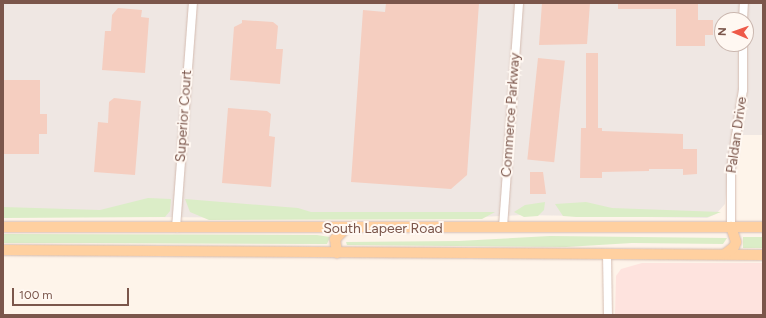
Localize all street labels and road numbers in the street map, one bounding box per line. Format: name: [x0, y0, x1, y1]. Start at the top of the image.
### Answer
street label: Commerce Parkway: [498, 52, 524, 178]
street label: Superior Court: [172, 69, 196, 163]
street label: Paldan Drive: [723, 96, 751, 174]
street label: South Lapeer Road: [323, 221, 443, 237]

